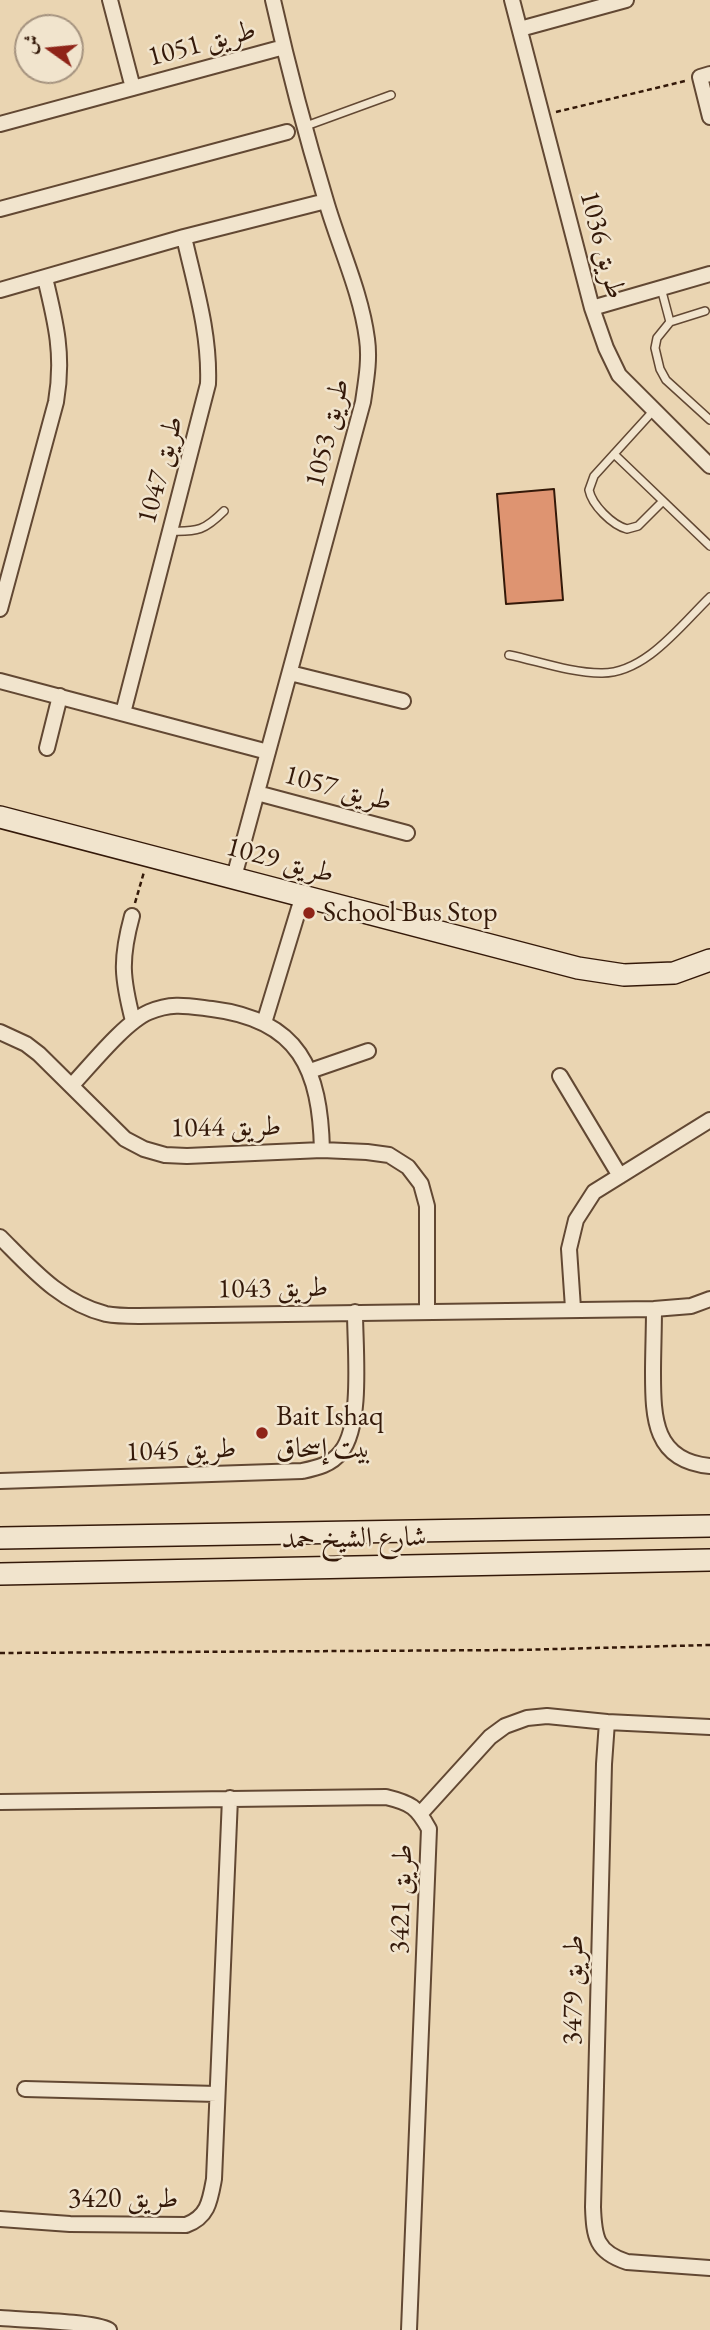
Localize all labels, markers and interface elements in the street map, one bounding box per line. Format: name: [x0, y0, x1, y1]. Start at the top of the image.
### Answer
street label: طريق 1051: [144, 13, 260, 75]
north arrow: [14, 14, 84, 84]
text: ش: [16, 32, 45, 56]
street label: طريق 1036: [571, 187, 633, 303]
street label: طريق 1053: [298, 375, 358, 491]
street label: طريق 1047: [130, 412, 192, 528]
street label: طريق 1057: [280, 758, 396, 820]
street label: طريق 1029: [222, 830, 338, 892]
place label: School Bus Stop: [323, 896, 497, 930]
marker: School Bus Stop: [301, 905, 317, 921]
street label: طريق 1044: [170, 1110, 282, 1146]
street label: طريق 1043: [217, 1271, 329, 1307]
place label: Bait Ishaq بيت إسحاق: [276, 1400, 384, 1466]
marker: Bait Ishaq بيت إسحاق: [254, 1425, 270, 1441]
street label: طريق 1045: [125, 1432, 237, 1470]
street label: شارع الشيخ حمد: [281, 1521, 427, 1557]
street label: طريق 3421: [383, 1843, 421, 1955]
street label: طريق 3479: [556, 1934, 592, 2046]
street label: طريق 3420: [68, 2182, 178, 2216]

